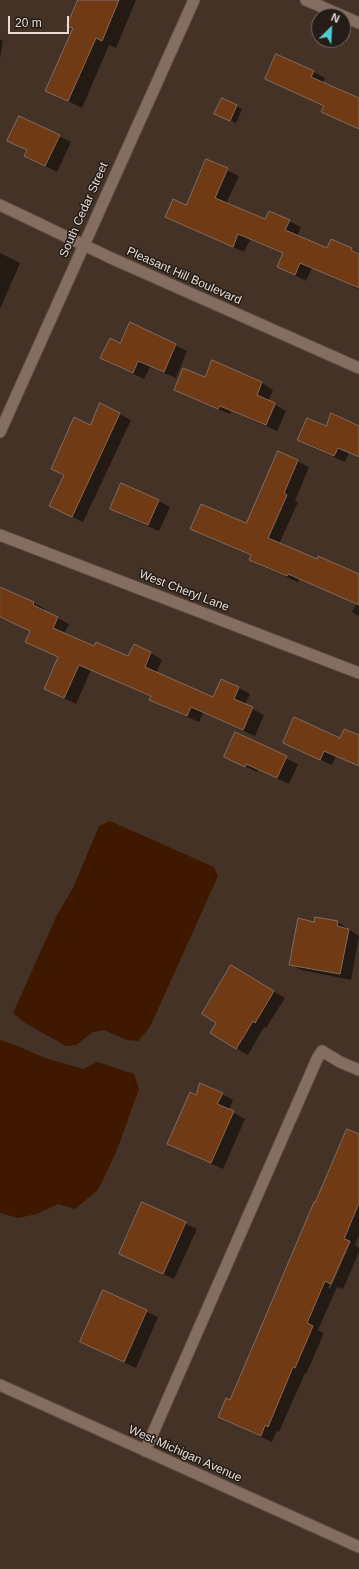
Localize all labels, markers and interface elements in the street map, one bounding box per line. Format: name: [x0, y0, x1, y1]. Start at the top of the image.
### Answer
scale bar: [10, 8, 71, 34]
north arrow: [311, 8, 351, 48]
text: N: [329, 11, 342, 25]
text: 20 m: [15, 16, 42, 30]
street label: South Cedar Street: [57, 160, 111, 260]
street label: Pleasant Hill Boulevard: [124, 244, 244, 308]
street label: West Cheryl Lane: [137, 567, 231, 615]
street label: West Michigan Avenue: [126, 1423, 244, 1485]

